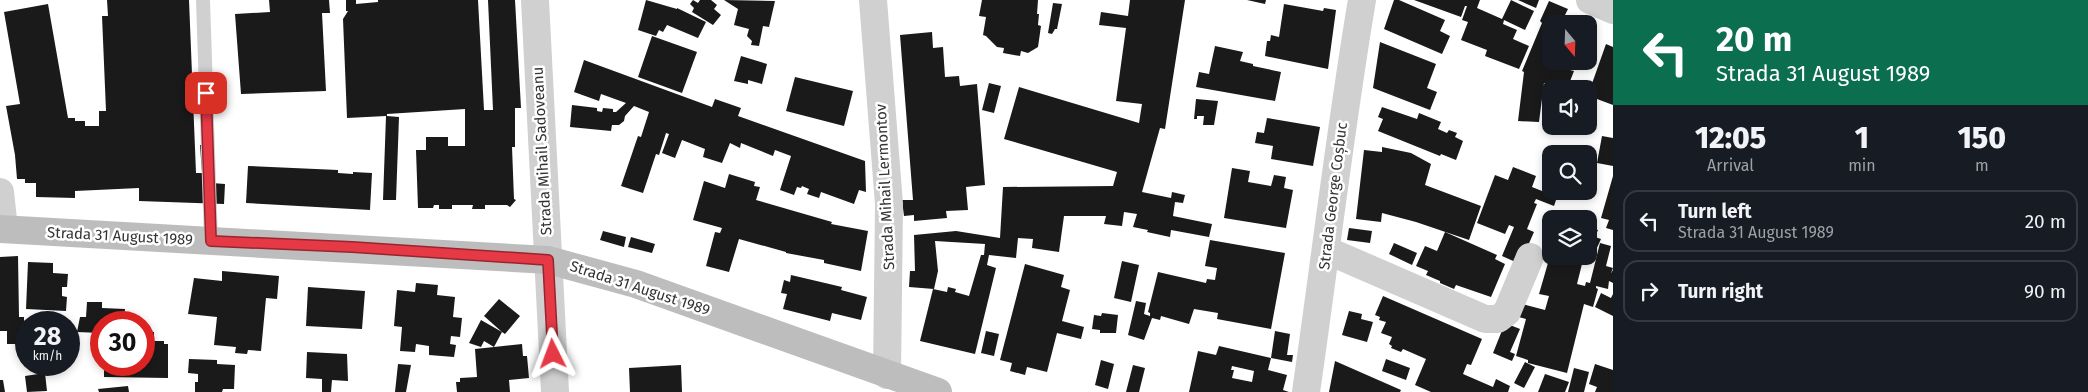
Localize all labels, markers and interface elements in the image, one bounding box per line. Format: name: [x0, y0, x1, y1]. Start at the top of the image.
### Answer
north arrow: [1542, 15, 1598, 70]
map controls: [1542, 15, 1597, 265]
text: 20 m: [1716, 18, 1792, 60]
icon: left: [1633, 20, 1698, 85]
text: Strada 31 August 1989: [1716, 60, 1930, 87]
street label: Strada Mihail Sadoveanu: [529, 66, 555, 236]
pin: [185, 72, 227, 114]
icon: arrive: [192, 79, 220, 107]
button: sound: [1542, 80, 1597, 135]
street label: Strada Mihail Lermontov: [872, 103, 898, 271]
text: 12:05: [1695, 120, 1766, 156]
text: 1: [1855, 120, 1869, 156]
text: 150: [1958, 120, 2006, 156]
street label: Strada George Coșbuc: [1315, 121, 1352, 271]
button: search: [1542, 145, 1597, 200]
text: Arrival: [1707, 156, 1754, 175]
text: min: [1848, 156, 1876, 175]
text: m: [1975, 156, 1989, 175]
text: Turn left: [1678, 200, 1752, 223]
icon: left: [1635, 207, 1663, 235]
button: layers: [1542, 210, 1597, 265]
text: 20 m: [2025, 210, 2066, 233]
street label: Strada 31 August 1989: [47, 223, 194, 249]
text: Strada 31 August 1989: [1678, 223, 1834, 242]
street label: Strada 31 August 1989: [568, 257, 712, 319]
icon: right: [1635, 277, 1663, 305]
text: Turn right: [1678, 280, 1763, 303]
text: 90 m: [2024, 280, 2066, 303]
speed limit sign: 30: [90, 311, 155, 376]
text: 28: [34, 322, 61, 352]
position arrow: [526, 327, 578, 379]
text: km/h: [33, 349, 62, 363]

